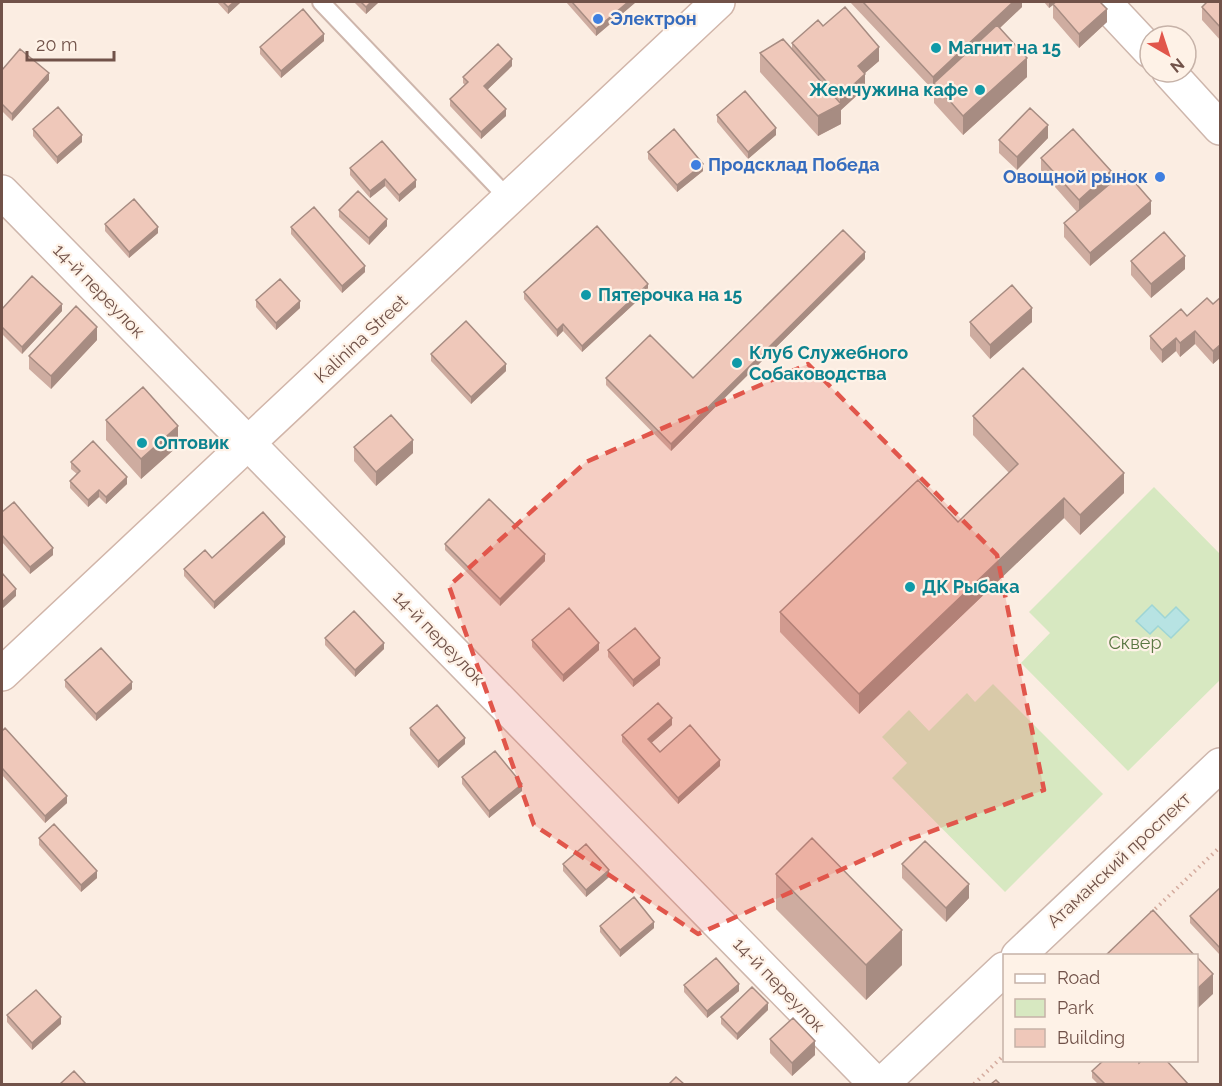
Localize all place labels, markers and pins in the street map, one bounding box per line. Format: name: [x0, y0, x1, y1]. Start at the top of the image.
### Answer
place label: Электрон: [610, 8, 697, 29]
marker: Электрон: [591, 12, 605, 26]
place label: Магнит на 15: [948, 37, 1061, 58]
marker: Магнит на 15: [929, 41, 943, 55]
place label: Жемчужина кафе: [809, 79, 968, 100]
marker: Жемчужина кафе: [973, 83, 987, 97]
place label: Продсклад Победа: [708, 154, 880, 175]
marker: Продсклад Победа: [689, 158, 703, 172]
place label: Овощной рынок: [1003, 166, 1148, 187]
marker: Овощной рынок: [1153, 170, 1167, 184]
place label: Пятерочка на 15: [598, 284, 742, 305]
marker: Пятерочка на 15: [579, 288, 593, 302]
place label: Клуб Служебного Собаководства: [749, 342, 908, 384]
marker: Клуб Служебного Собаководства: [730, 356, 744, 370]
place label: Оптовик: [154, 432, 230, 453]
marker: Оптовик: [135, 436, 149, 450]
place label: ДК Рыбака: [922, 576, 1020, 597]
marker: ДК Рыбака: [903, 580, 917, 594]

